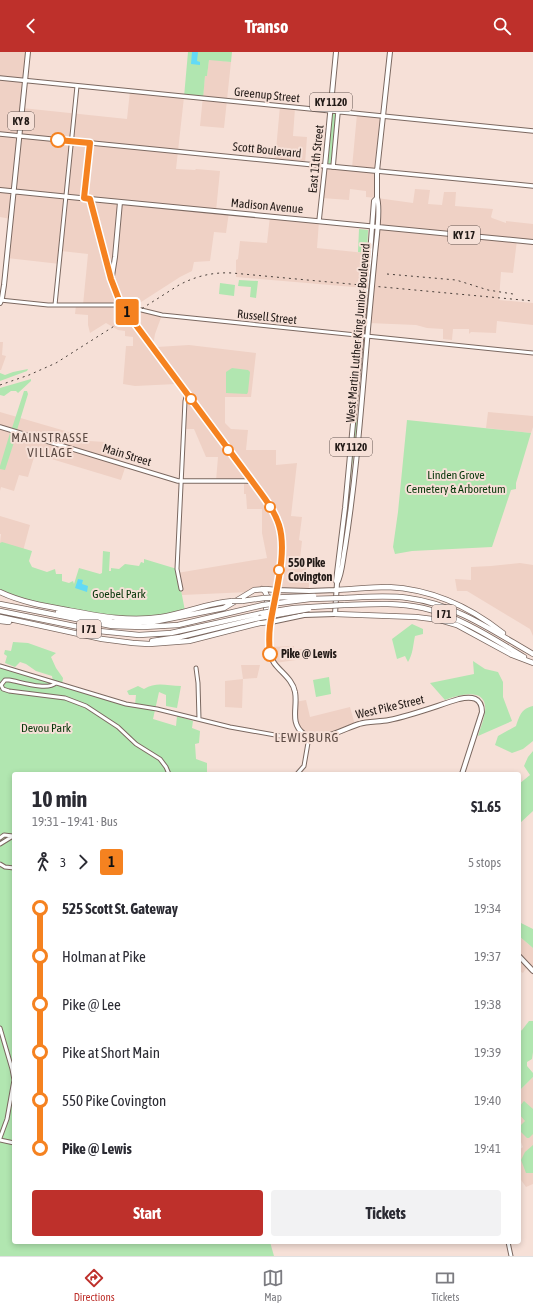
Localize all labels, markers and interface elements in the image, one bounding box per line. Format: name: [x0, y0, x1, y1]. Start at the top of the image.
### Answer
icon: back: [20, 15, 42, 37]
icon: search: [491, 15, 513, 37]
text: Transo: [245, 16, 288, 37]
street label: Greenup Street: [233, 85, 301, 105]
road number: KY 1120: [310, 93, 352, 111]
road number: KY 8: [8, 112, 34, 130]
street label: East 11th Street: [305, 124, 327, 194]
unlabelled marker: [50, 132, 66, 148]
street label: Scott Boulevard: [232, 139, 302, 161]
street label: Madison Avenue: [230, 196, 304, 216]
road number: KY 17: [448, 226, 480, 244]
street label: West Martin Luther King Junior Boulevard: [343, 243, 373, 423]
line badge: 1: [114, 299, 140, 325]
text: 1: [124, 304, 130, 320]
street label: Russell Street: [236, 307, 298, 327]
unlabelled marker: [185, 393, 197, 405]
district label: MAINSTRASSE VILLAGE: [11, 430, 89, 460]
road number: KY 1120: [330, 438, 372, 456]
street label: Main Street: [101, 441, 154, 469]
unlabelled marker: [222, 444, 234, 456]
park label: Linden Grove Cemetery & Arboretum: [406, 468, 506, 496]
unlabelled marker: [264, 501, 276, 513]
place label: 550 Pike Covington: [288, 556, 333, 584]
marker: 550 Pike Covington: [273, 564, 285, 576]
park label: Goebel Park: [92, 587, 146, 601]
road number: I 71: [432, 605, 456, 623]
road number: I 71: [77, 620, 101, 638]
marker: Pike @ Lewis: [262, 646, 278, 662]
place label: Pike @ Lewis: [281, 647, 338, 661]
street label: West Pike Street: [354, 692, 426, 722]
park label: Devou Park: [21, 721, 72, 735]
district label: LEWISBURG: [275, 730, 339, 745]
text: 10 min: [32, 786, 87, 812]
text: $1.65: [471, 798, 501, 815]
text: 19:31 – 19:41 · Bus: [32, 814, 118, 829]
icon: walk: [32, 851, 54, 873]
icon: forward: [72, 851, 94, 873]
text: 1: [108, 854, 115, 870]
text: 3: [60, 855, 66, 870]
text: 5 stops: [468, 855, 501, 870]
text: 525 Scott St. Gateway: [62, 900, 178, 917]
text: 19:34: [474, 901, 501, 916]
text: Holman at Pike: [62, 948, 146, 965]
text: 19:37: [474, 949, 501, 964]
text: Pike @ Lee: [62, 996, 121, 1013]
text: 19:38: [474, 997, 501, 1012]
text: Pike at Short Main: [62, 1044, 160, 1061]
text: 19:39: [474, 1045, 501, 1060]
text: 550 Pike Covington: [62, 1092, 166, 1109]
text: 19:40: [474, 1093, 501, 1108]
text: Pike @ Lewis: [62, 1140, 132, 1157]
text: 19:41: [474, 1141, 501, 1156]
button: Start: [32, 1190, 263, 1236]
button: Tickets: [271, 1190, 501, 1236]
tab: Directions: [74, 1267, 115, 1303]
tab: Map: [262, 1267, 284, 1303]
tab: Tickets: [431, 1267, 459, 1303]

